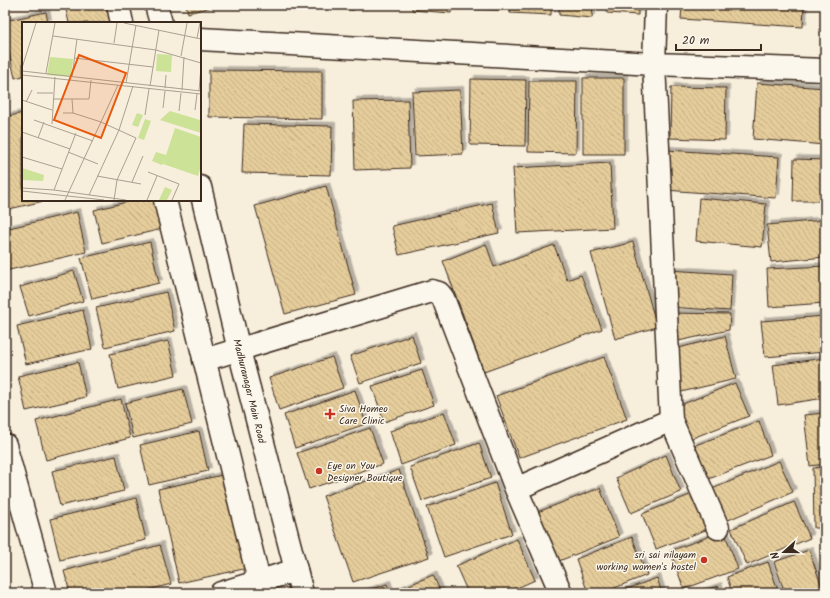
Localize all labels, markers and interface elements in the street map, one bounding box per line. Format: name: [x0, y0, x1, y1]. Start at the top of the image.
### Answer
inset map: [22, 22, 201, 201]
scale bar: [676, 26, 761, 52]
text: 20 m: [682, 31, 710, 50]
street label: Madhuranagar Main Road: [228, 337, 270, 446]
place label: Siva Homeo Care Clinic: [339, 401, 388, 429]
marker: Siva Homeo Care Clinic: [324, 408, 336, 420]
place label: Eye on You Designer Boutique: [327, 458, 403, 486]
marker: Eye on You Designer Boutique: [314, 466, 324, 476]
north arrow: [764, 532, 804, 572]
place label: sri sai nilayam working women's hostel: [597, 547, 697, 575]
text: N: [766, 549, 785, 562]
marker: sri sai nilayam working women's hostel: [699, 555, 709, 565]

